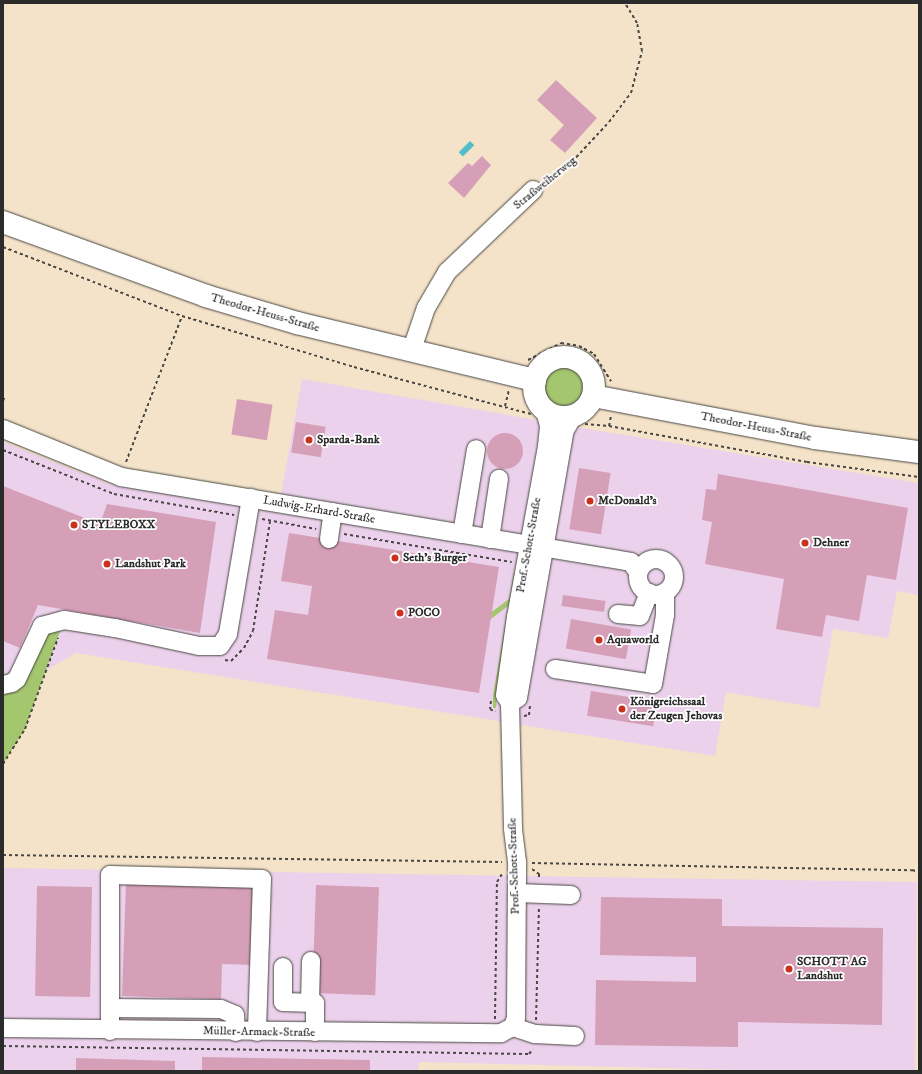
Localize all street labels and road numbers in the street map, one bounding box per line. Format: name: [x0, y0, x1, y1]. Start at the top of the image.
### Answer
street label: Straßweiherweg: [511, 153, 579, 213]
street label: Theodor-Heuss-Straße: [209, 291, 321, 335]
street label: Theodor-Heuss-Straße: [699, 409, 813, 445]
street label: Ludwig-Erhard-Straße: [262, 493, 376, 527]
street label: Prof.-Schott-Straße: [514, 496, 544, 594]
street label: Prof.-Schott-Straße: [505, 817, 523, 915]
street label: Müller-Armack-Straße: [203, 1024, 315, 1040]

